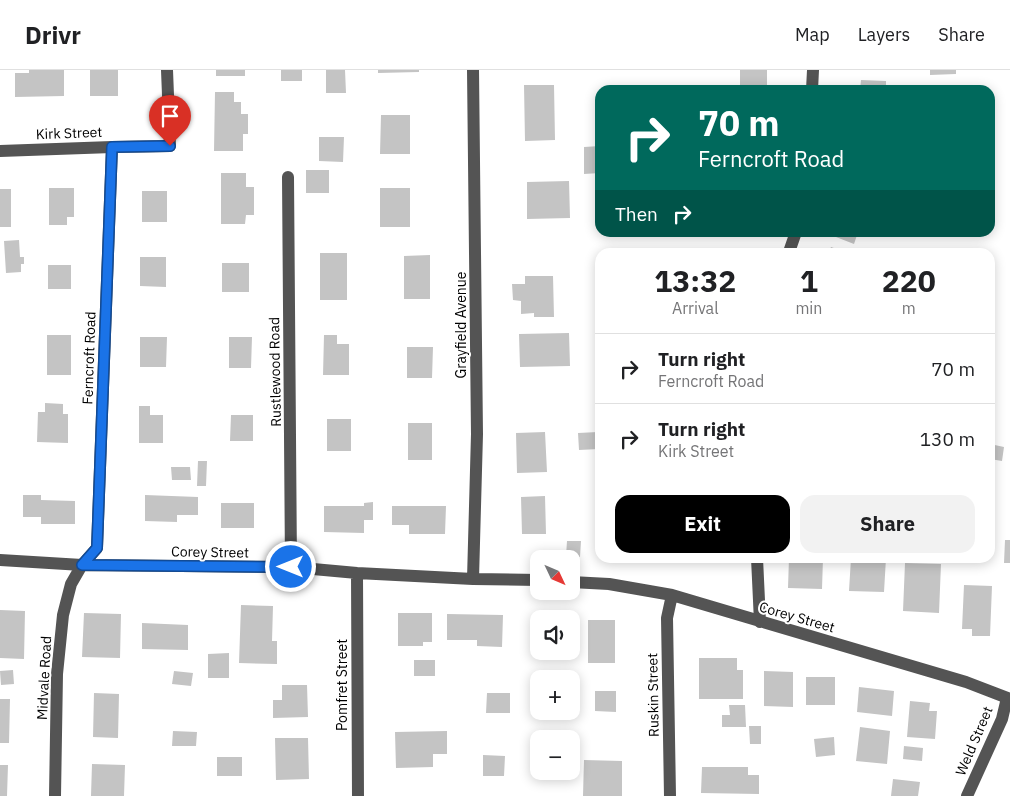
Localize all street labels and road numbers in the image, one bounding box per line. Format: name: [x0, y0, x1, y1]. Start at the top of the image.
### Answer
street label: Kirk Street: [35, 123, 103, 143]
street label: Grayfield Avenue: [452, 271, 470, 378]
street label: Ferncroft Road: [78, 311, 100, 405]
street label: Rustlewood Road: [265, 317, 285, 427]
street label: Corey Street: [171, 542, 249, 562]
street label: Corey Street: [757, 598, 837, 636]
street label: Midvale Road: [33, 635, 55, 721]
street label: Pomfret Street: [333, 639, 351, 731]
street label: Ruskin Street: [643, 653, 663, 737]
street label: Weld Street: [951, 704, 997, 778]

